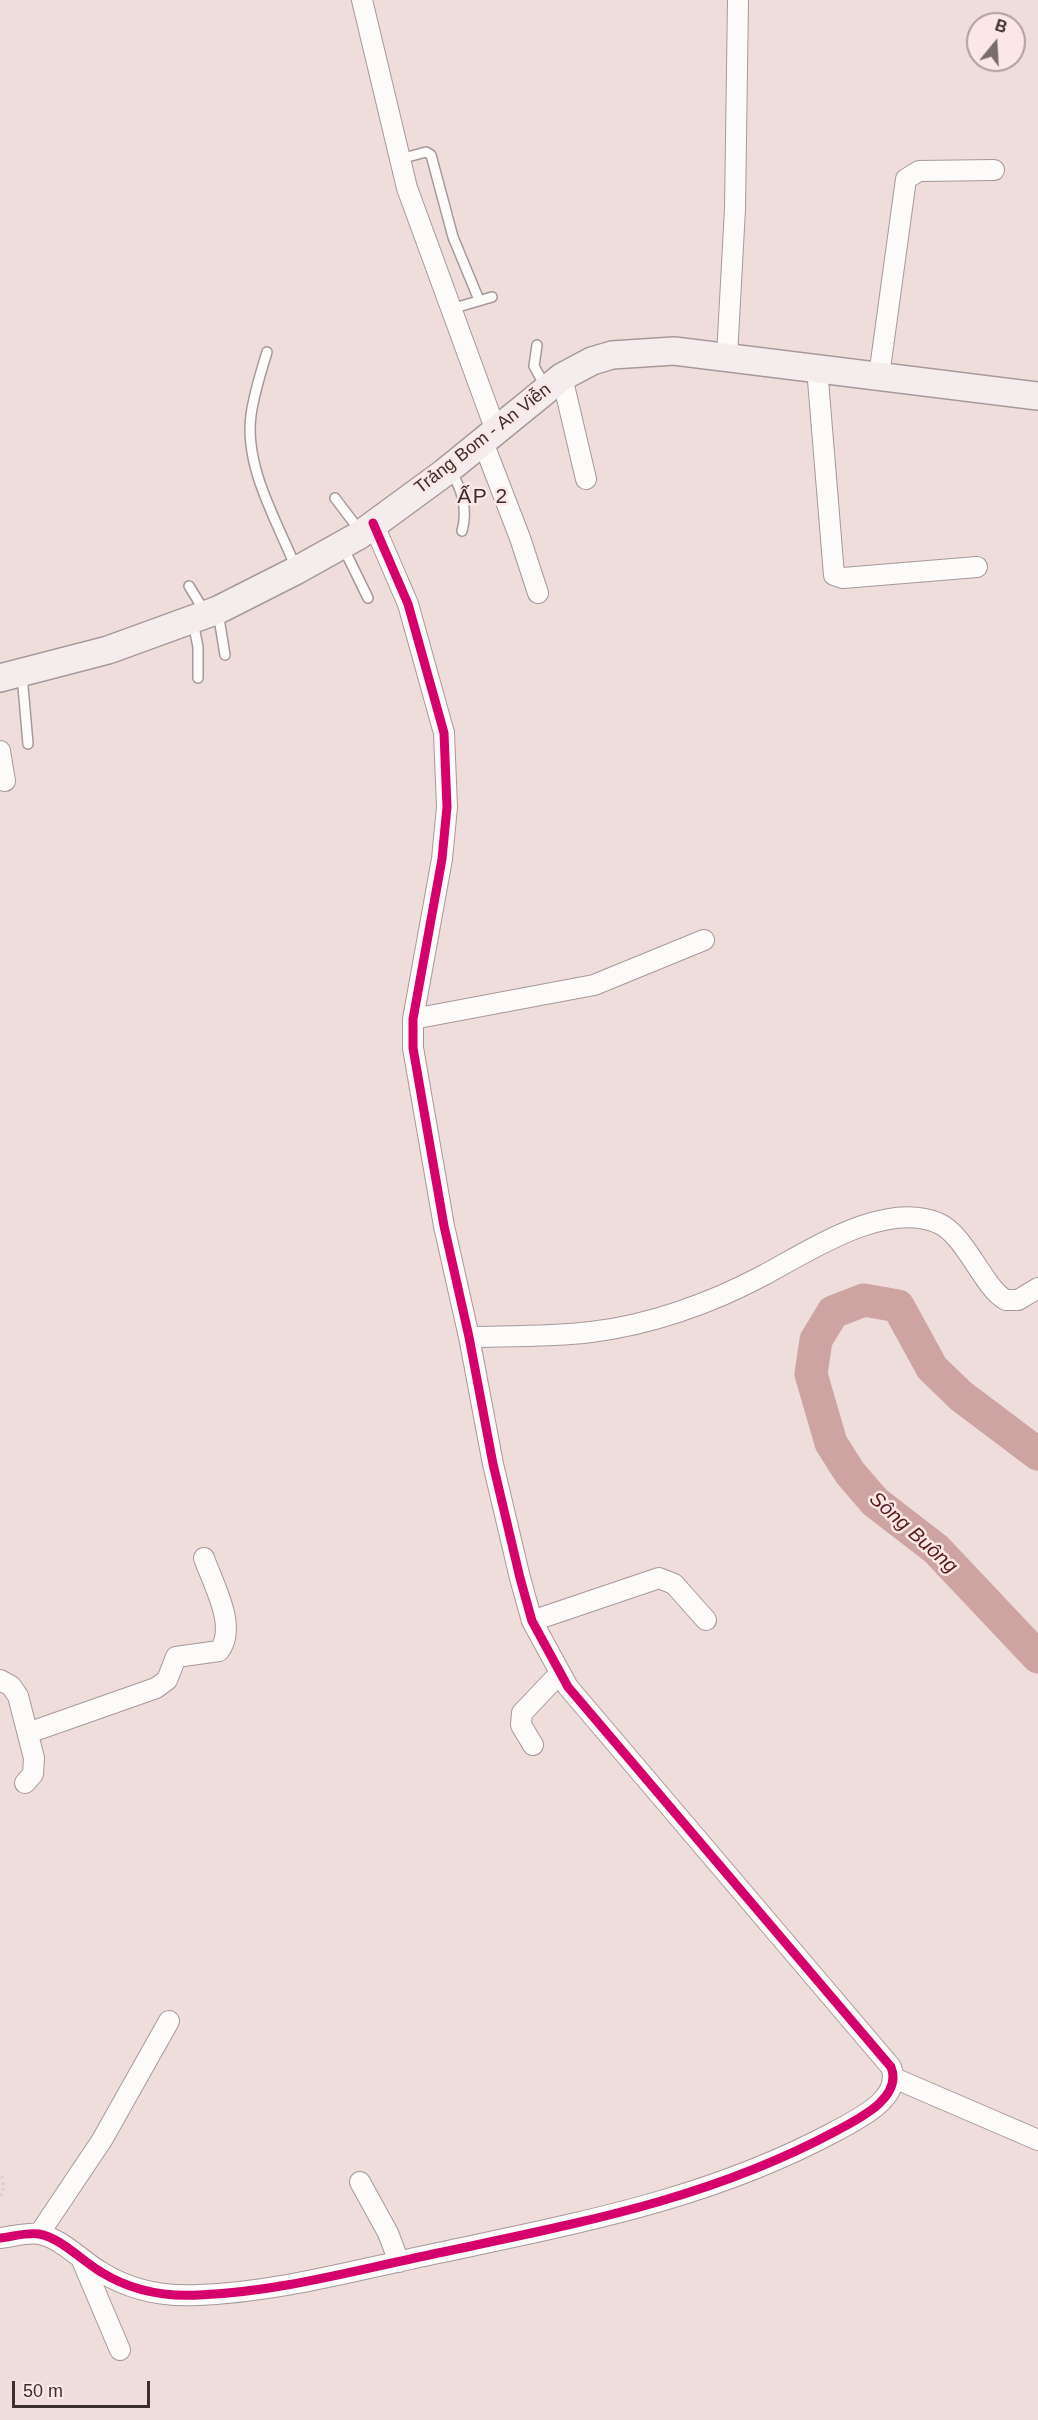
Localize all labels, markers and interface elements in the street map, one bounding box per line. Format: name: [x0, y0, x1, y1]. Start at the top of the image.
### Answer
north arrow: [966, 12, 1026, 72]
text: B: [993, 16, 1009, 36]
street label: Trảng Bom - An Viễn: [411, 379, 555, 499]
district label: ẤP 2: [457, 484, 509, 510]
water label: Sông Buông: [864, 1487, 962, 1579]
scale bar: [15, 2369, 153, 2407]
text: 50 m: [23, 2381, 63, 2401]

